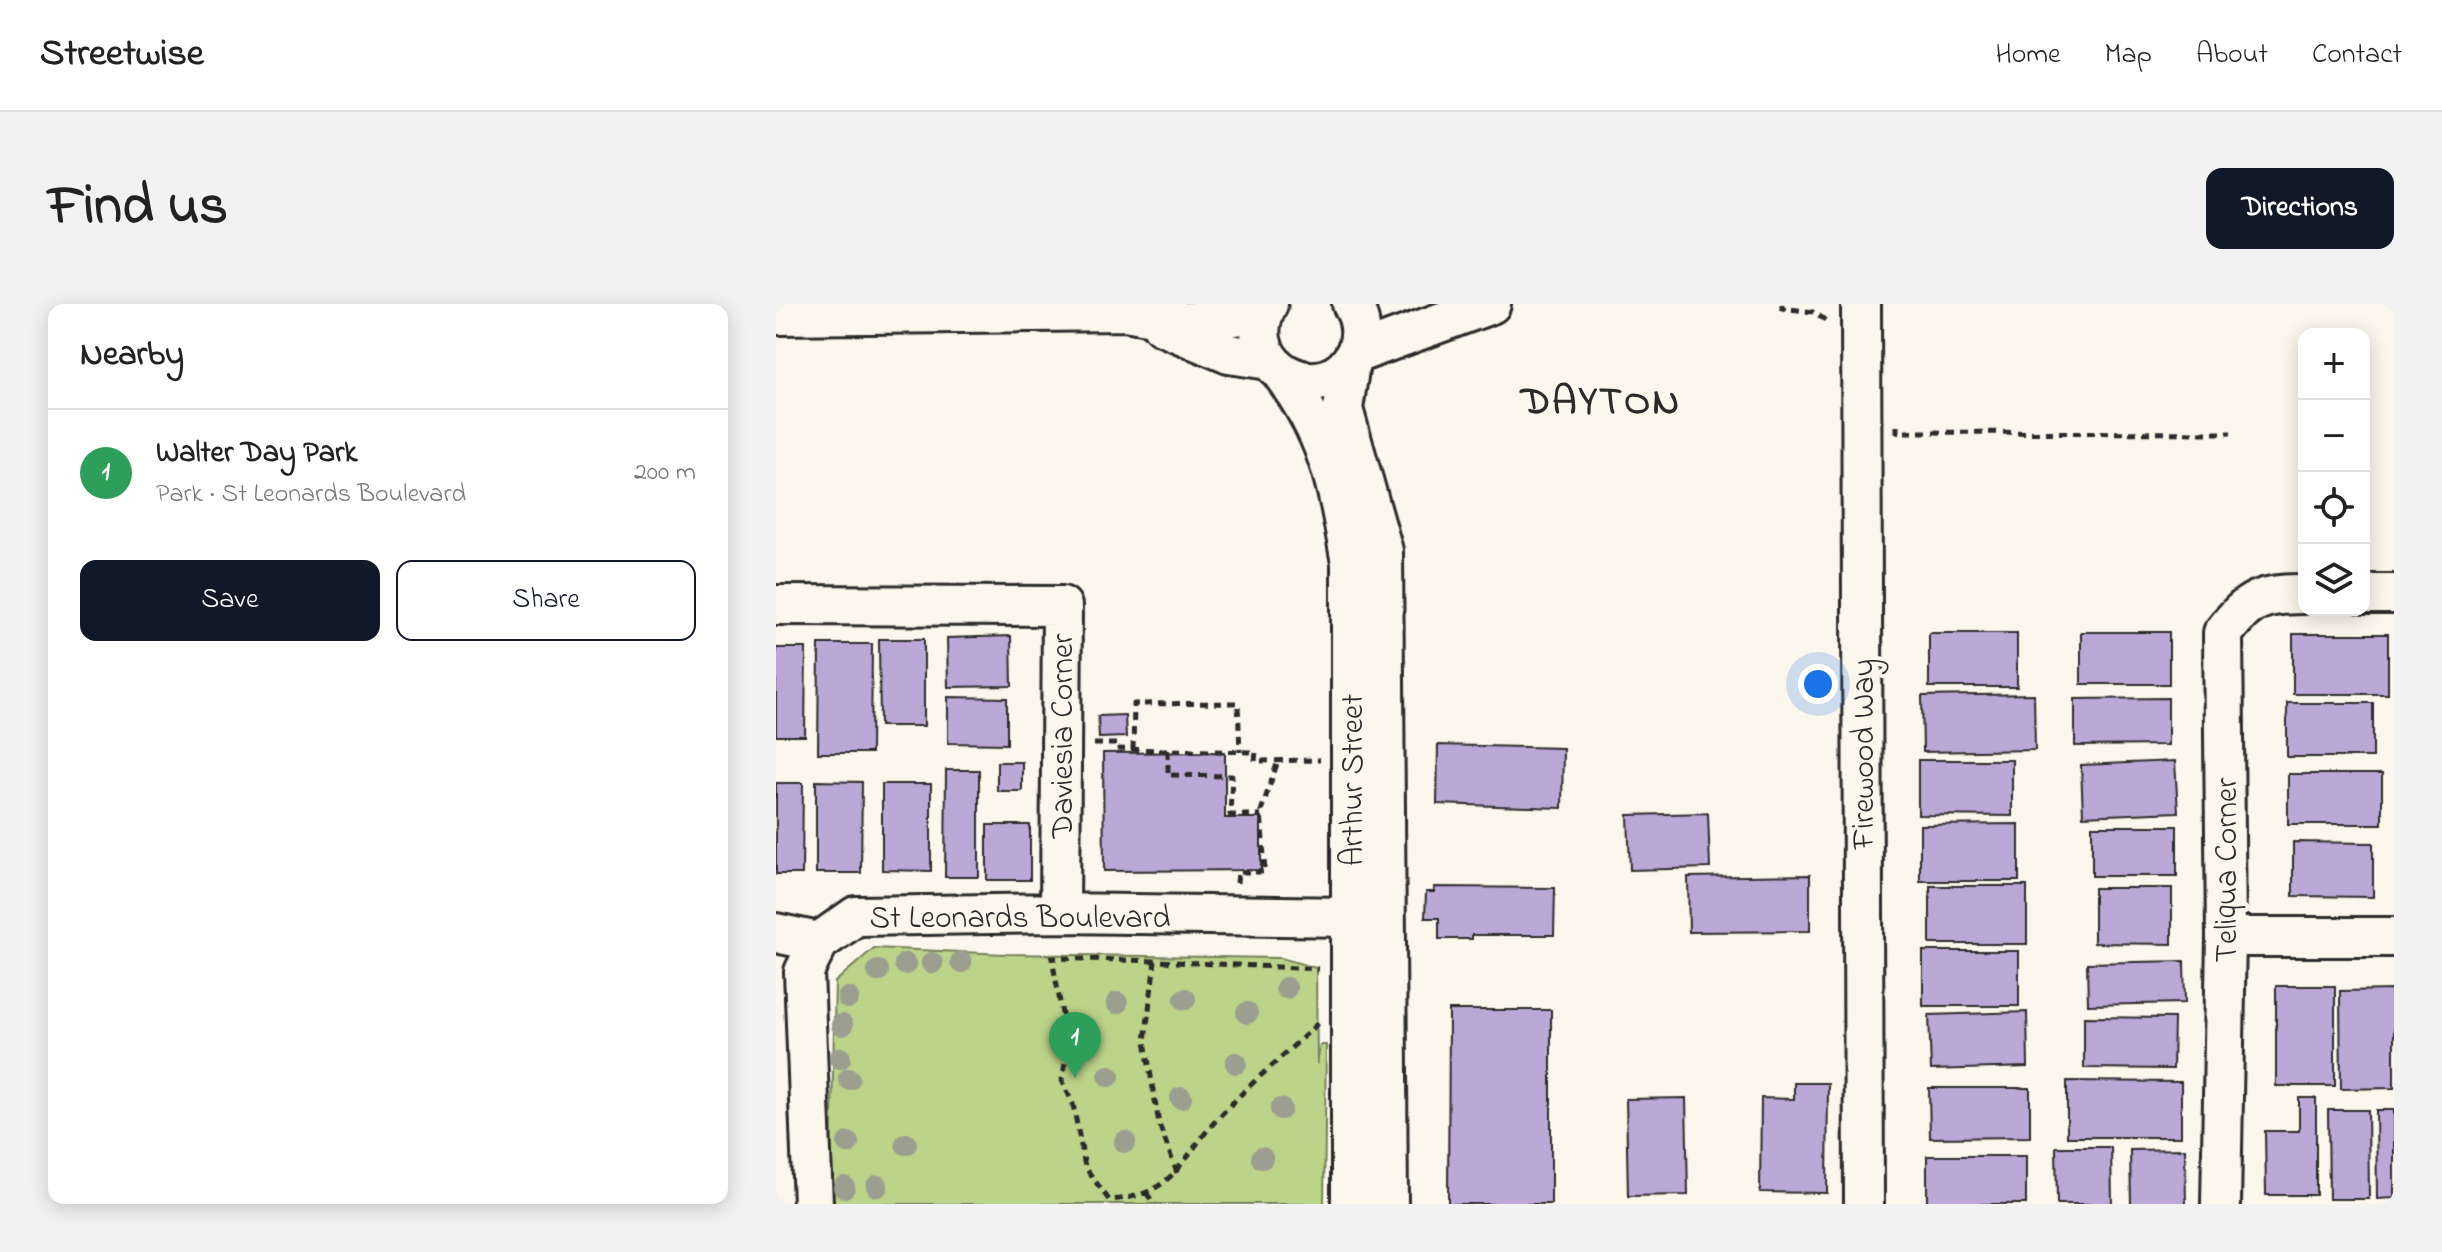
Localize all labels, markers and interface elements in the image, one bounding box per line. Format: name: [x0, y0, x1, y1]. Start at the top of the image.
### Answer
text: Streetwise: [40, 27, 204, 83]
text: Home: [1995, 35, 2061, 76]
text: Map: [2105, 35, 2152, 76]
text: About: [2196, 35, 2268, 76]
text: Contact: [2312, 35, 2402, 76]
text: Find us: [48, 168, 228, 249]
button: Directions: [2206, 168, 2394, 249]
map controls: [2298, 328, 2370, 616]
button: +: [2298, 328, 2370, 400]
text: Nearby: [80, 331, 184, 381]
district label: DAYTON: [1519, 374, 1681, 433]
button: −: [2298, 400, 2370, 472]
text: Walter Day Park: [156, 432, 357, 476]
text: 1: [102, 454, 110, 492]
text: 200 m: [634, 454, 696, 492]
button: locate: [2298, 472, 2370, 544]
text: Park · St Leonards Boulevard: [156, 476, 466, 514]
button: layers: [2298, 544, 2370, 616]
button: Save: [80, 560, 380, 641]
button: Share: [396, 560, 696, 641]
street label: Daviesia Corner: [1041, 634, 1088, 839]
street label: Firewood Way: [1842, 659, 1889, 850]
your location: [1798, 664, 1838, 704]
street label: Arthur Street: [1331, 694, 1378, 866]
street label: Teliqua Corner: [2205, 778, 2252, 962]
street label: St Leonards Boulevard: [870, 896, 1171, 943]
pin: 1: [1049, 1012, 1101, 1078]

